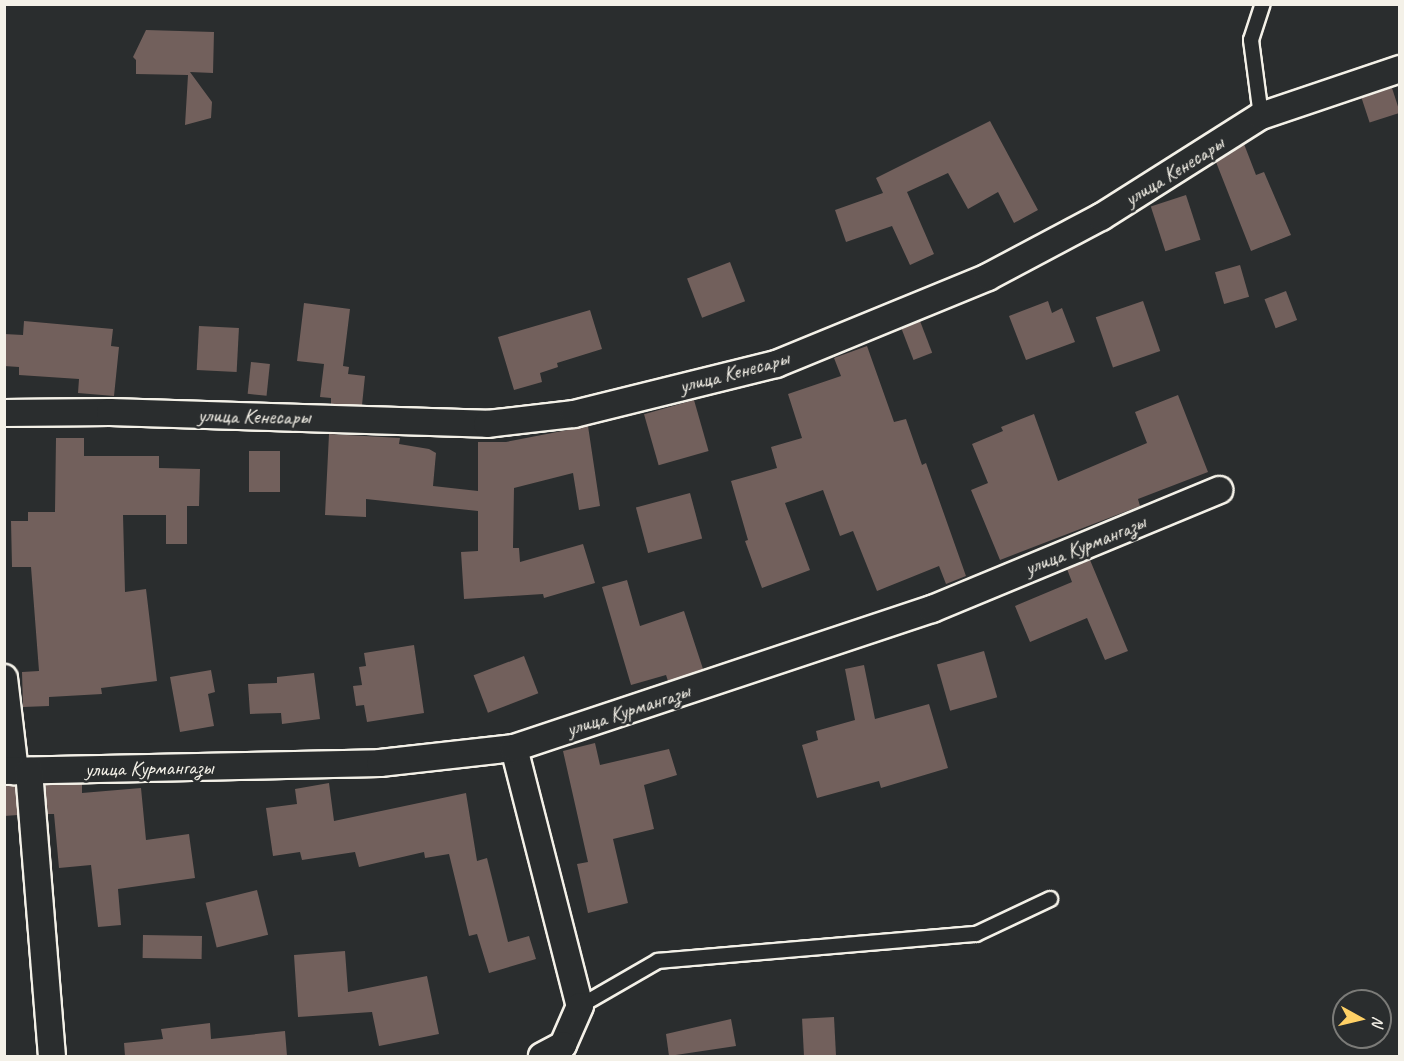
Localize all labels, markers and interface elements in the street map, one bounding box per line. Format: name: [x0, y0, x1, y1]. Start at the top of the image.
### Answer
street label: улица Кенесары: [1120, 131, 1228, 211]
street label: улица Кенесары: [676, 345, 792, 399]
street label: улица Кенесары: [198, 402, 310, 430]
street label: улица Курмангазы: [1019, 509, 1151, 581]
street label: улица Курмангазы: [562, 678, 694, 742]
street label: улица Курмангазы: [83, 754, 215, 782]
north arrow: [1332, 989, 1392, 1049]
text: N: [1367, 1015, 1388, 1028]

